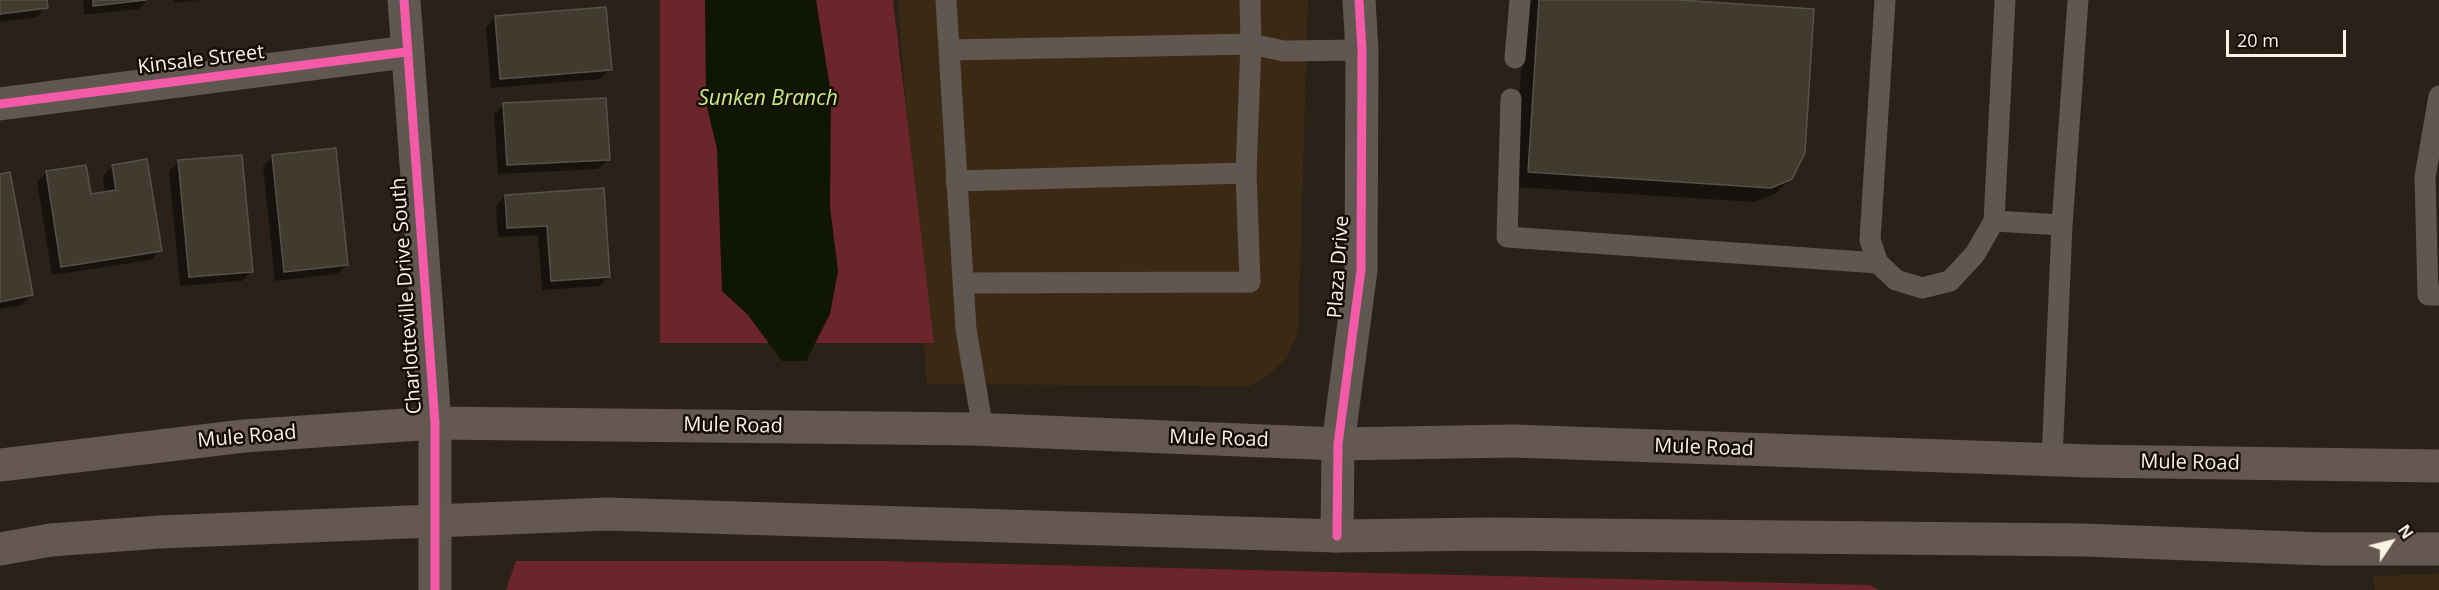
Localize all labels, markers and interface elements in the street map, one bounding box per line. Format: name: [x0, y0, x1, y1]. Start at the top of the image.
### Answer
scale bar: [2229, 18, 2349, 56]
text: 20 m: [2237, 28, 2279, 52]
street label: Kinsale Street: [136, 40, 266, 80]
water label: Sunken Branch: [698, 86, 838, 112]
street label: Charlotteville Drive South: [387, 177, 427, 415]
street label: Plaza Drive: [1323, 215, 1355, 319]
street label: Mule Road: [683, 413, 783, 439]
street label: Mule Road: [196, 421, 298, 453]
street label: Mule Road: [1169, 425, 1269, 453]
street label: Mule Road: [1654, 434, 1754, 462]
street label: Mule Road: [2140, 450, 2240, 476]
north arrow: [2361, 512, 2421, 572]
text: N: [2393, 520, 2418, 543]

